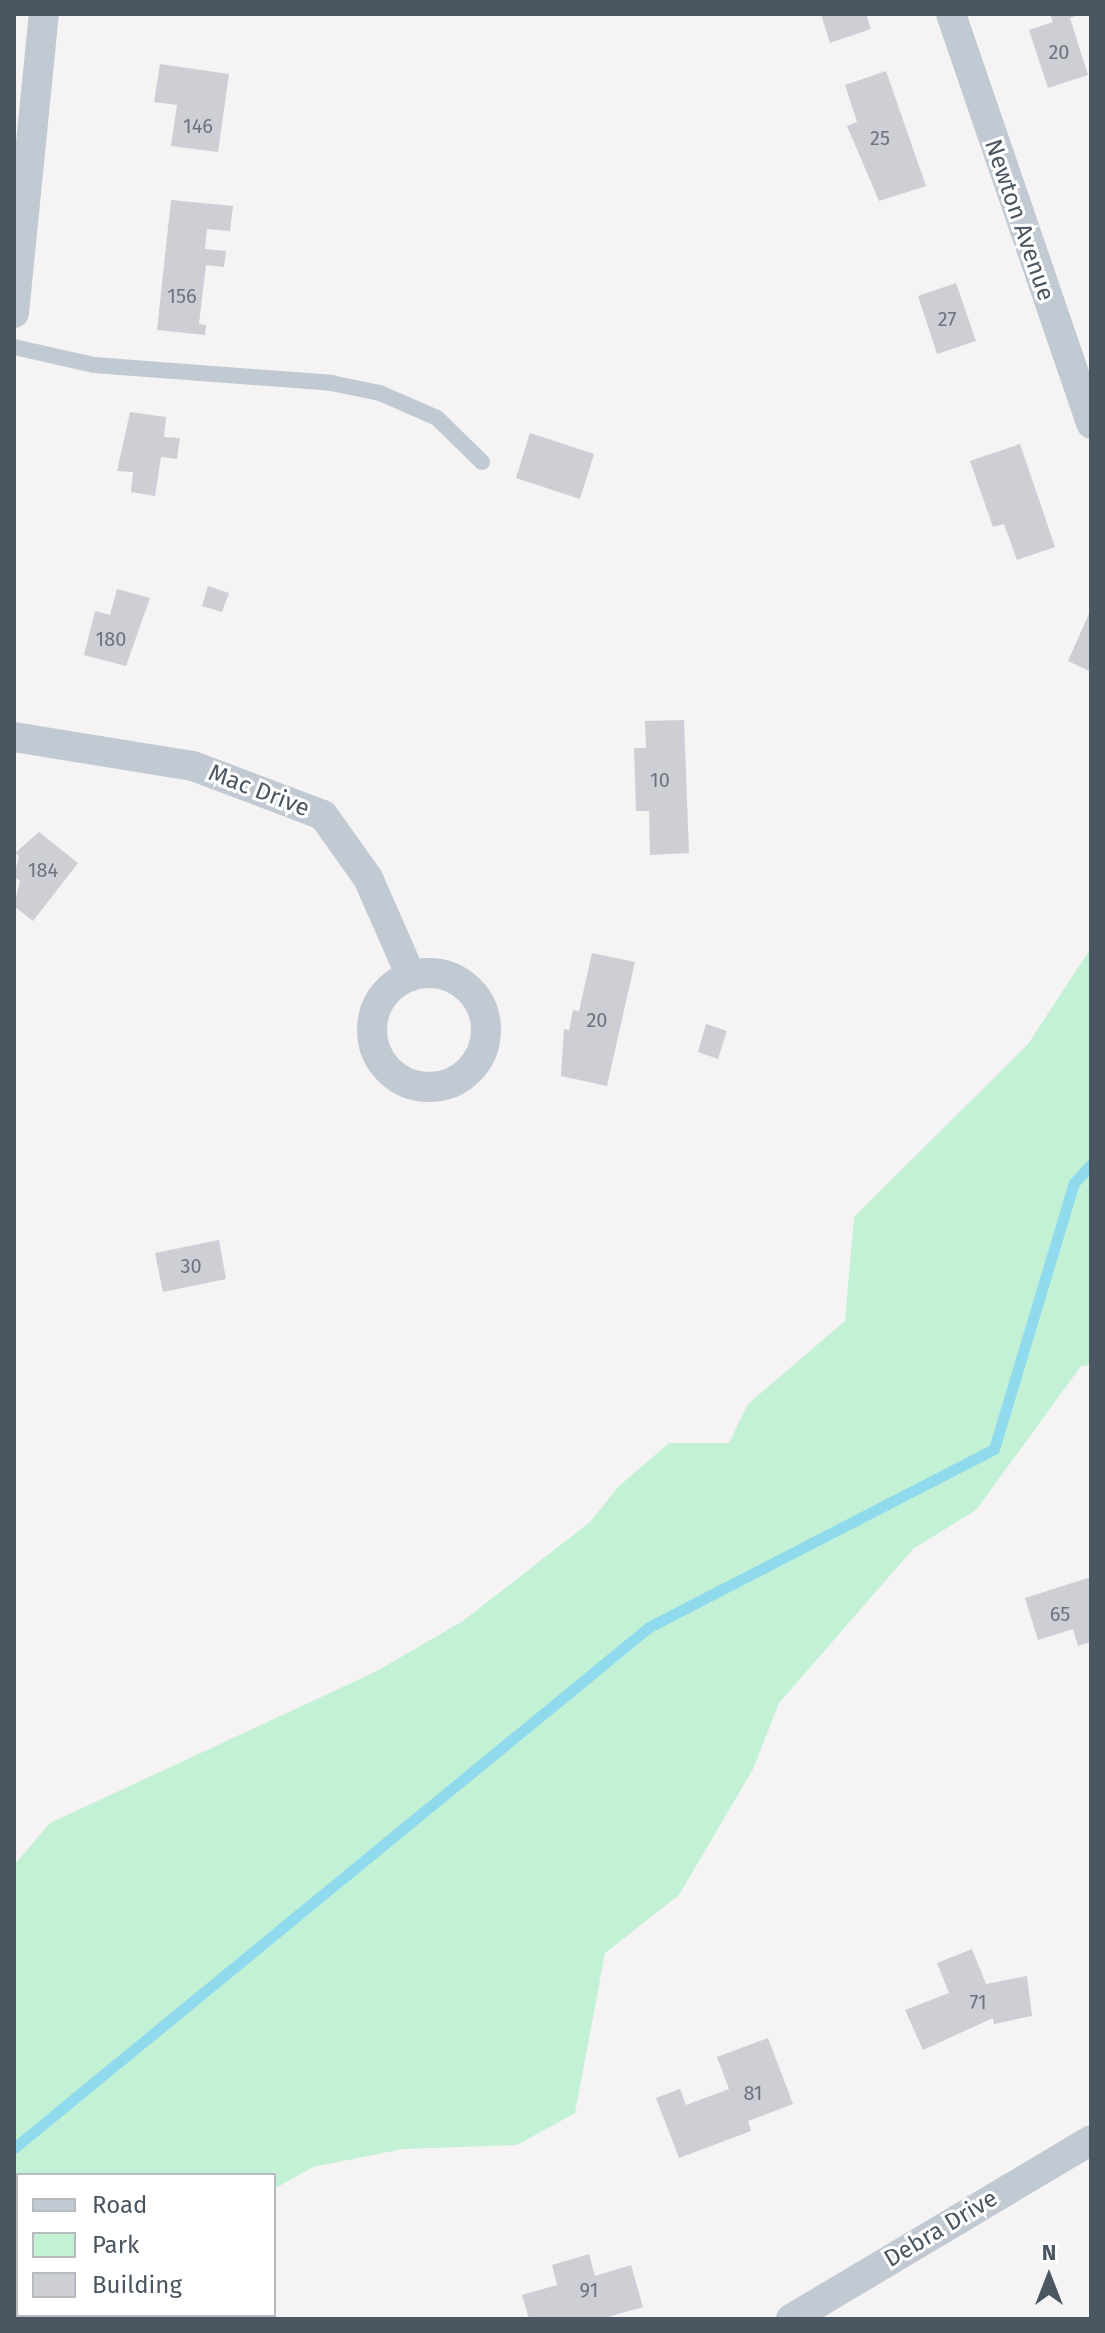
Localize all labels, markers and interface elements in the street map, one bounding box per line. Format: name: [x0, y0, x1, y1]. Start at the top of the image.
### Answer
house number: 20: [1048, 40, 1070, 64]
house number: 146: [183, 114, 213, 138]
house number: 25: [870, 126, 890, 150]
street label: Newton Avenue: [978, 135, 1060, 305]
house number: 156: [167, 284, 197, 308]
house number: 27: [938, 307, 956, 331]
house number: 180: [96, 627, 126, 651]
street label: Mac Drive: [204, 759, 314, 823]
house number: 10: [650, 768, 670, 792]
house number: 184: [28, 858, 58, 882]
house number: 20: [586, 1008, 608, 1032]
house number: 30: [180, 1254, 202, 1278]
house number: 65: [1050, 1602, 1070, 1626]
house number: 71: [969, 1990, 987, 2014]
house number: 81: [743, 2081, 763, 2105]
legend: [16, 2173, 276, 2317]
street label: Debra Drive: [879, 2184, 1003, 2274]
text: Road: [92, 2191, 147, 2219]
text: Park: [92, 2231, 139, 2259]
north arrow: [1009, 2237, 1089, 2317]
text: N: [1042, 2239, 1056, 2266]
text: Building: [92, 2271, 182, 2299]
house number: 91: [580, 2278, 598, 2302]

